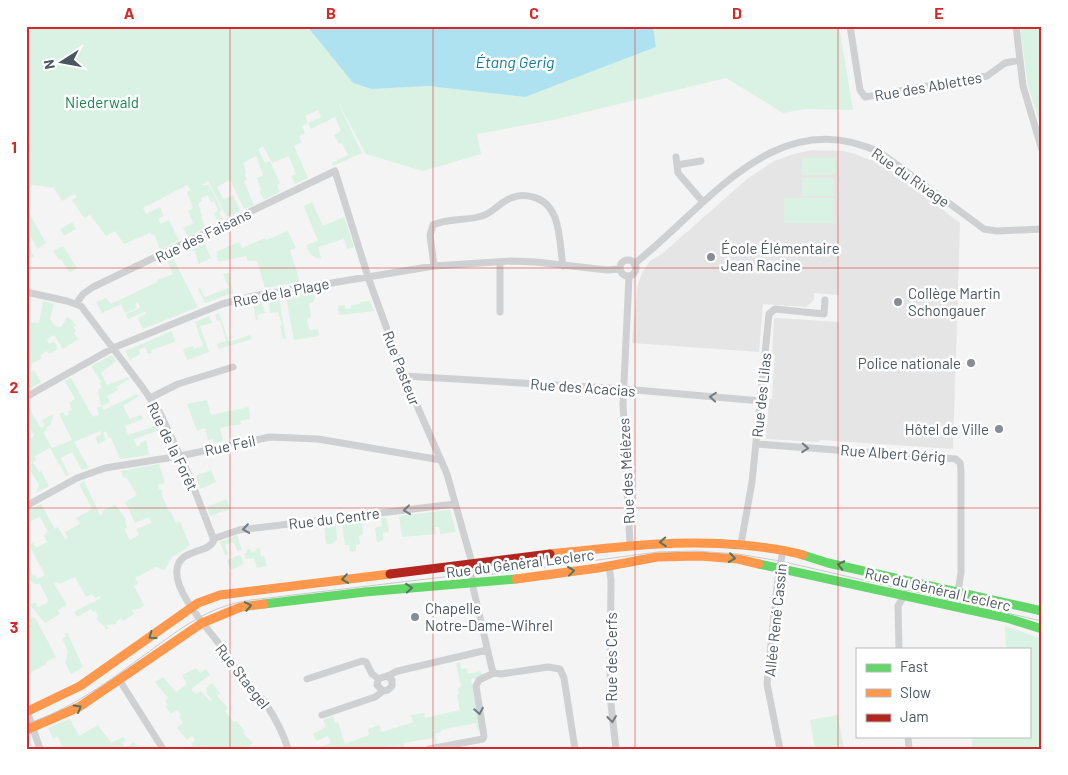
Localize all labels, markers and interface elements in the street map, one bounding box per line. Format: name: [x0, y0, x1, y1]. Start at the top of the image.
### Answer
text: A: [124, 3, 135, 22]
text: B: [326, 3, 336, 22]
text: C: [529, 3, 539, 22]
text: D: [732, 3, 742, 22]
text: E: [934, 3, 944, 22]
north arrow: [38, 38, 88, 88]
water label: Étang Gerig: [476, 52, 554, 71]
text: N: [40, 58, 58, 71]
street label: Rue des Ablettes: [873, 68, 983, 104]
park label: Niederwald: [65, 93, 139, 111]
text: 1: [11, 137, 17, 156]
street label: Rue du Rivage: [869, 143, 953, 211]
street label: Rue des Faisans: [152, 204, 254, 266]
place label: École Élémentaire Jean Racine: [721, 239, 840, 274]
marker: École Élémentaire Jean Racine: [705, 251, 717, 263]
street label: Rue de la Plage: [231, 274, 331, 310]
place label: Collège Martin Schongauer: [908, 284, 1001, 319]
marker: Collège Martin Schongauer: [892, 296, 904, 308]
street label: Rue Pasteur: [380, 328, 425, 408]
street label: Rue des Lilas: [748, 352, 774, 438]
place label: Police nationale: [858, 354, 961, 372]
marker: Police nationale: [965, 357, 977, 369]
street label: Rue des Acacias: [530, 374, 636, 400]
text: 2: [10, 377, 19, 396]
one-way arrow: [708, 392, 716, 403]
street label: Rue de la Forêt: [144, 399, 202, 493]
street label: Rue des Mélèzes: [614, 417, 638, 525]
place label: Hôtel de Ville: [905, 420, 989, 438]
marker: Hôtel de Ville: [993, 423, 1005, 435]
street label: Rue Feil: [203, 431, 257, 459]
street label: Rue Albert Gérig: [840, 440, 946, 466]
one-way arrow: [801, 442, 809, 453]
street label: Rue du Centre: [288, 503, 380, 533]
one-way arrow: [403, 504, 411, 515]
one-way arrow: [241, 523, 249, 534]
one-way arrow: [659, 537, 667, 548]
street label: Rue du Général Leclerc: [445, 545, 595, 581]
one-way arrow: [728, 552, 736, 563]
one-way arrow: [836, 561, 845, 571]
street label: Allée René Cassin: [760, 562, 790, 678]
street label: Rue du Général Leclerc: [863, 563, 1013, 615]
one-way arrow: [566, 567, 575, 577]
one-way arrow: [341, 573, 349, 584]
one-way arrow: [405, 582, 413, 593]
place label: Chapelle Notre-Dame-Wihrel: [425, 599, 553, 634]
one-way arrow: [243, 602, 252, 612]
marker: Chapelle Notre-Dame-Wihrel: [409, 611, 421, 623]
street label: Rue des Cerfs: [602, 612, 620, 702]
text: 3: [10, 617, 18, 636]
one-way arrow: [148, 630, 158, 639]
street label: Rue Staegel: [212, 640, 274, 712]
legend: [856, 648, 1030, 738]
text: Fast: [900, 657, 928, 675]
text: Slow: [900, 683, 931, 701]
one-way arrow: [73, 704, 82, 714]
one-way arrow: [474, 706, 484, 715]
text: Jam: [900, 707, 929, 725]
one-way arrow: [607, 715, 617, 723]

